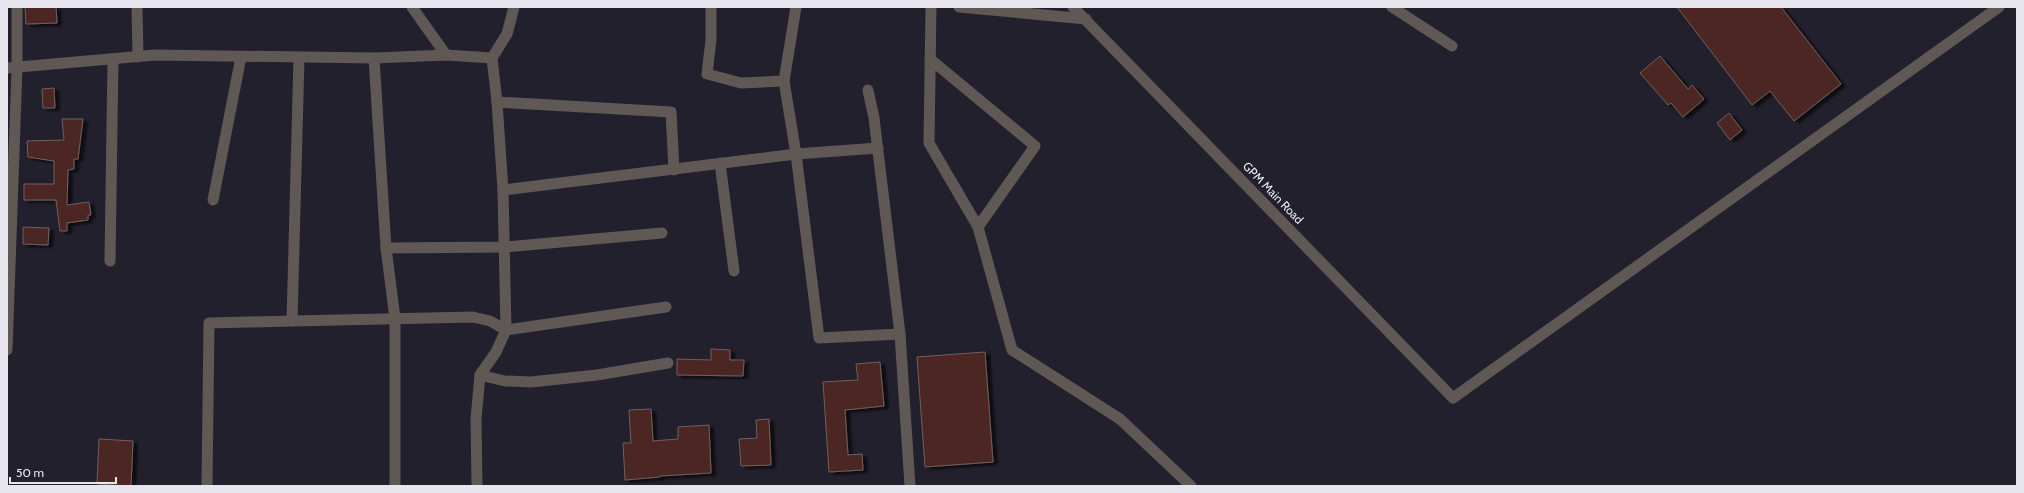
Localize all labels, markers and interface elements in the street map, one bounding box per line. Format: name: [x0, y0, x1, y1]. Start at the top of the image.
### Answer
street label: GPM Main Road: [1240, 158, 1307, 227]
scale bar: [10, 459, 116, 485]
text: 50 m: [16, 465, 44, 480]

